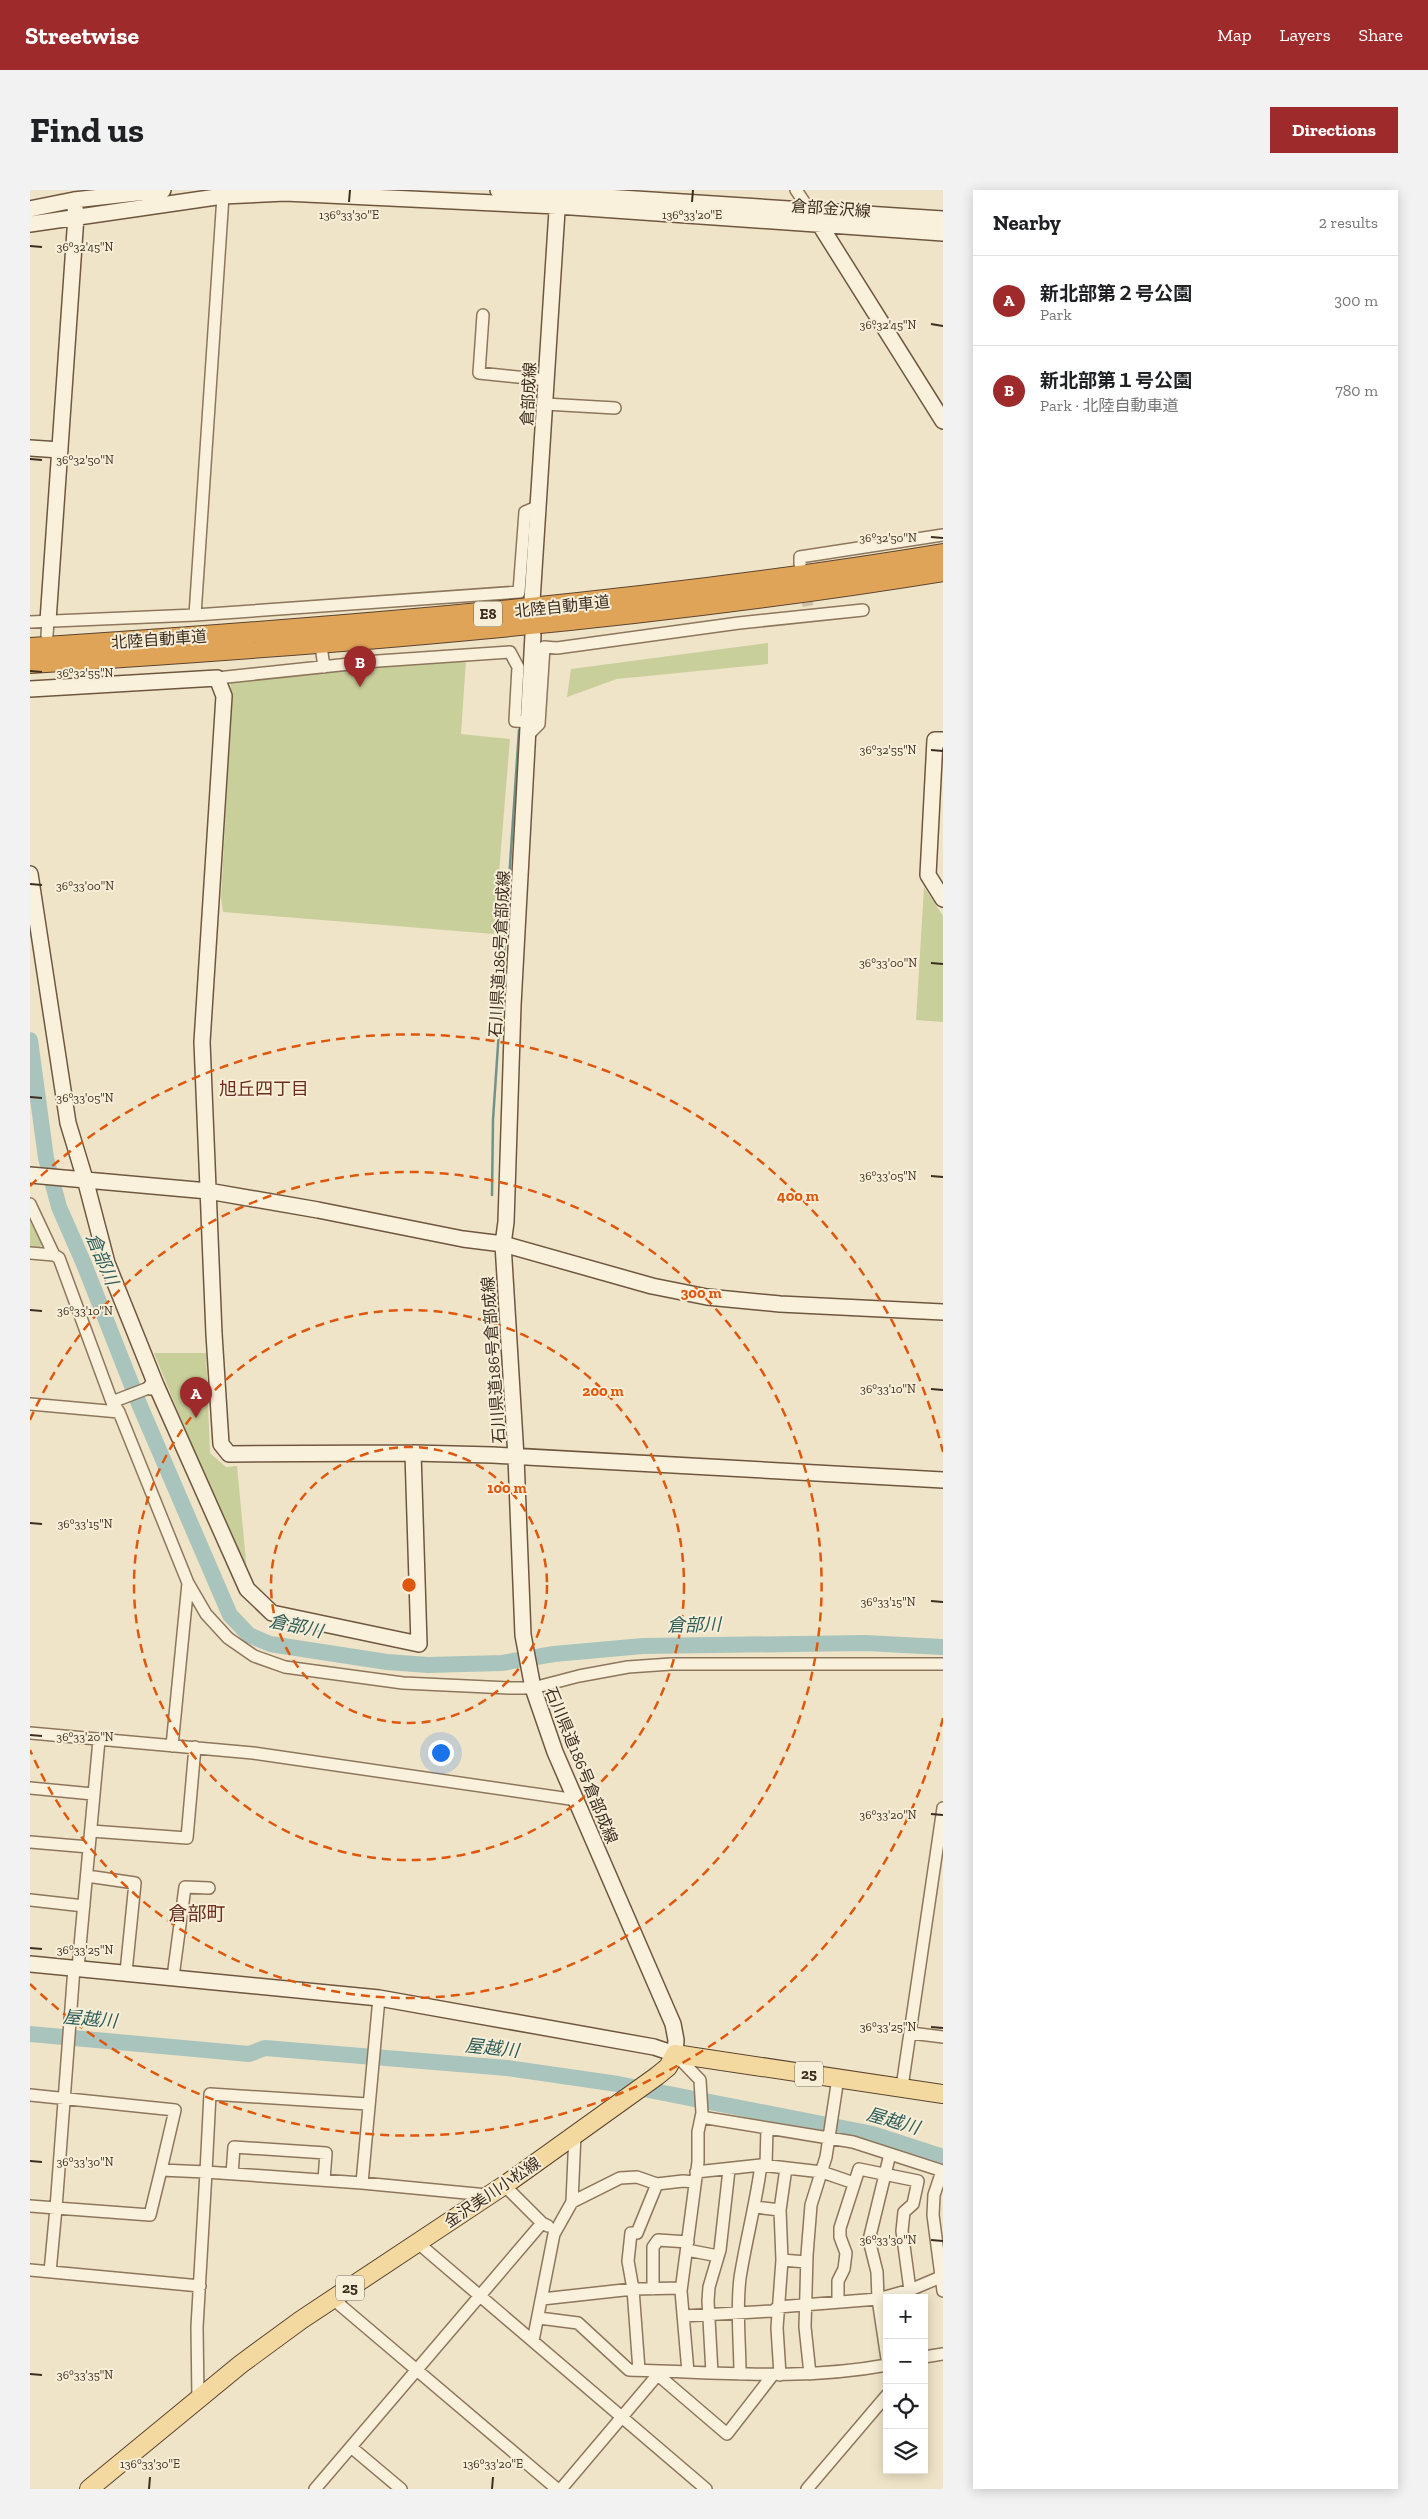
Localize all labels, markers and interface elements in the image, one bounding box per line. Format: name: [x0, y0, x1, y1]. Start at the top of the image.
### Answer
text: Streetwise: [25, 21, 139, 50]
text: Map: [1217, 24, 1252, 46]
text: Layers: [1280, 24, 1331, 46]
text: Share: [1359, 24, 1403, 46]
button: Directions: [1270, 107, 1398, 153]
text: Find us: [30, 109, 144, 151]
street label: 倉部金沢線: [790, 196, 872, 221]
text: 136°33'30"E: [319, 208, 379, 222]
text: 136°33'20"E: [662, 208, 722, 222]
text: Nearby: [993, 210, 1061, 235]
text: 2 results: [1319, 213, 1378, 232]
text: 36°32'45"N: [57, 240, 114, 254]
text: 新北部第２号公園: [1040, 282, 1192, 305]
text: A: [1004, 291, 1015, 310]
text: 300 m: [1334, 291, 1378, 310]
text: Park: [1040, 305, 1072, 324]
text: 36°32'45"N: [860, 318, 917, 332]
street label: 倉部成線: [517, 362, 540, 426]
text: 新北部第１号公園: [1040, 369, 1192, 392]
text: B: [1004, 381, 1014, 400]
text: 780 m: [1335, 381, 1378, 400]
text: Park · 北陸自動車道: [1040, 396, 1179, 415]
text: 36°32'50"N: [56, 453, 114, 467]
text: 36°32'50"N: [859, 531, 917, 545]
street label: 北陸自動車道: [513, 592, 611, 621]
road number: E8: [474, 602, 502, 626]
street label: 北陸自動車道: [110, 627, 208, 652]
pin: B: [344, 646, 376, 687]
text: 36°32'55"N: [57, 666, 114, 680]
text: 36°32'55"N: [860, 743, 917, 757]
street label: 石川県道186号倉部成線: [486, 870, 513, 1038]
text: 36°33'00"N: [56, 879, 114, 893]
text: 36°33'00"N: [859, 956, 917, 970]
district label: 旭丘四丁目: [219, 1078, 309, 1100]
text: 36°33'05"N: [56, 1091, 114, 1105]
text: 36°33'05"N: [859, 1169, 917, 1183]
text: 400 m: [777, 1187, 819, 1205]
water label: 倉部川: [81, 1230, 123, 1290]
street label: 石川県道186号倉部成線: [478, 1276, 509, 1444]
text: 300 m: [680, 1284, 722, 1302]
text: 36°33'10"N: [57, 1304, 113, 1318]
pin: A: [180, 1377, 212, 1418]
text: 200 m: [582, 1382, 624, 1400]
text: 36°33'10"N: [860, 1382, 916, 1396]
text: 100 m: [487, 1479, 527, 1497]
text: 36°33'15"N: [57, 1517, 113, 1531]
centre of rings: [400, 1576, 418, 1594]
text: 36°33'15"N: [860, 1595, 916, 1609]
water label: 倉部川: [267, 1610, 327, 1643]
water label: 倉部川: [667, 1613, 723, 1636]
street label: 石川県道186号倉部成線: [541, 1684, 622, 1846]
text: 36°33'20"N: [56, 1730, 114, 1744]
your location: [428, 1740, 454, 1766]
text: 36°33'20"N: [859, 1808, 917, 1822]
district label: 倉部町: [168, 1902, 226, 1925]
text: 36°33'25"N: [57, 1943, 113, 1957]
water label: 屋越川: [62, 2006, 120, 2032]
text: 36°33'25"N: [860, 2020, 916, 2034]
water label: 屋越川: [464, 2034, 522, 2062]
road number: 25: [795, 2062, 823, 2086]
water label: 屋越川: [864, 2103, 924, 2140]
street label: 金沢美川小松線: [441, 2153, 544, 2232]
text: 36°33'30"N: [56, 2155, 114, 2169]
text: 36°33'30"N: [859, 2233, 917, 2247]
road number: 25: [336, 2276, 364, 2300]
map controls: [883, 2294, 928, 2474]
button: +: [883, 2294, 928, 2339]
button: −: [883, 2339, 928, 2384]
text: 36°33'35"N: [57, 2368, 113, 2382]
button: locate: [883, 2384, 928, 2429]
button: layers: [883, 2429, 928, 2474]
text: 136°33'30"E: [120, 2457, 180, 2471]
text: 136°33'20"E: [463, 2457, 523, 2471]

